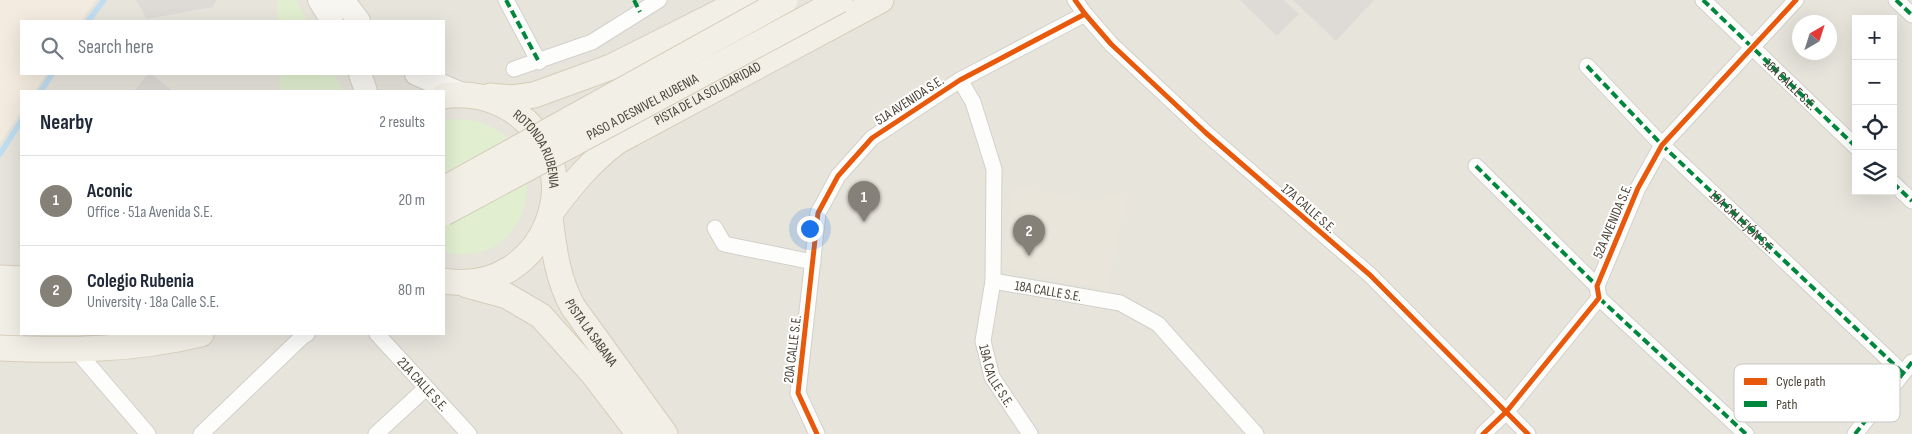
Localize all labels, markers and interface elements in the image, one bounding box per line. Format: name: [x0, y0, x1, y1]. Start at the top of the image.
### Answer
north arrow: [1792, 15, 1837, 60]
map controls: [1852, 15, 1897, 195]
button: +: [1852, 15, 1897, 60]
search box: [20, 20, 445, 75]
icon: search: [38, 34, 66, 62]
text: Search here: [78, 36, 154, 59]
street label: 16A CALLE S.E.: [1760, 55, 1820, 114]
street label: PISTA DE LA SOLIDARIDAD: [651, 58, 764, 129]
button: −: [1852, 60, 1897, 105]
street label: PASO A DESNIVEL RUBENIA: [584, 69, 702, 144]
street label: 51A AVENIDA S.E.: [872, 72, 947, 129]
button: locate: [1852, 105, 1897, 150]
street label: ROTONDA RUBENIA: [510, 106, 562, 189]
text: Nearby: [40, 110, 93, 135]
text: 2 results: [379, 113, 425, 132]
button: layers: [1852, 150, 1897, 195]
text: Aconic: [87, 180, 133, 203]
street label: 17A CALLE S.E.: [1278, 180, 1339, 237]
pin: 1: [848, 181, 880, 222]
street label: 52A AVENIDA S.E.: [1589, 181, 1636, 261]
street label: 16A CALLEJÓN S.E.: [1706, 186, 1779, 257]
text: 1: [53, 191, 59, 210]
text: 20 m: [398, 191, 425, 210]
text: Office · 51a Avenida S.E.: [87, 203, 213, 222]
pin: 2: [1013, 215, 1045, 256]
your location: [797, 216, 823, 242]
text: Colegio Rubenia: [87, 270, 194, 293]
street label: 18A CALLE S.E.: [1013, 277, 1083, 305]
text: 2: [52, 281, 60, 300]
text: 80 m: [398, 281, 425, 300]
text: University · 18a Calle S.E.: [87, 293, 219, 312]
street label: PISTA LA SABANA: [561, 296, 622, 371]
street label: 20A CALLE S.E.: [780, 314, 805, 384]
street label: 19A CALLE S.E.: [975, 343, 1018, 410]
street label: 21A CALLE S.E.: [394, 354, 452, 415]
legend: [1734, 364, 1900, 422]
text: Cycle path: [1776, 373, 1826, 390]
text: Path: [1776, 396, 1797, 413]

